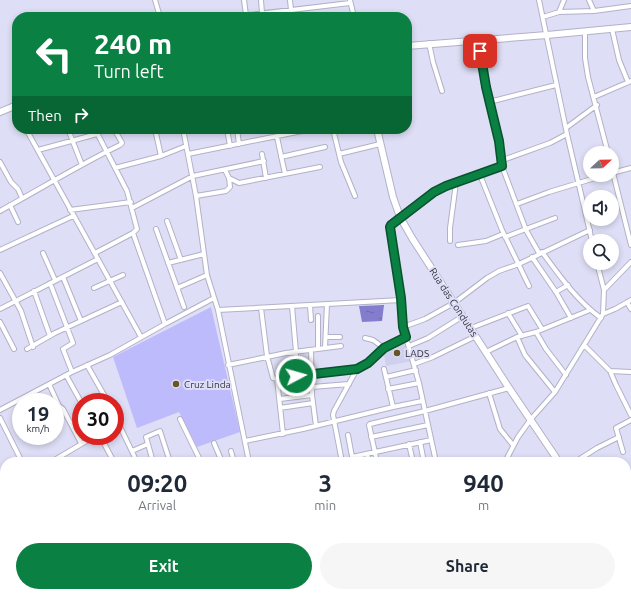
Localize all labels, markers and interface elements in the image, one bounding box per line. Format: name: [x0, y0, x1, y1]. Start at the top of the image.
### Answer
icon: left: [28, 28, 80, 80]
text: 240 m: [94, 28, 172, 59]
pin: [463, 34, 497, 68]
icon: arrive: [469, 40, 491, 62]
text: Turn left: [94, 61, 164, 81]
icon: right: [70, 104, 92, 126]
text: Then: [28, 107, 62, 124]
north arrow: [583, 146, 619, 182]
map controls: [583, 146, 619, 270]
button: sound: [583, 190, 619, 226]
button: search: [583, 234, 619, 270]
street label: Rua das Condutas: [427, 266, 480, 339]
marker: LADS: [392, 348, 402, 358]
place label: LADS: [405, 348, 429, 359]
position arrow: [275, 355, 317, 397]
marker: Cruz Linda: [171, 379, 181, 389]
place label: Cruz Linda: [184, 379, 231, 390]
speed limit sign: 30: [72, 393, 124, 445]
text: 19: [27, 402, 49, 425]
text: km/h: [26, 423, 50, 434]
text: 09:20: [127, 470, 187, 497]
text: 3: [318, 470, 332, 497]
text: 940: [463, 470, 504, 497]
text: Arrival: [138, 498, 176, 512]
text: min: [314, 498, 336, 512]
text: m: [478, 498, 489, 512]
button: Exit: [16, 543, 312, 589]
button: Share: [320, 543, 615, 589]

